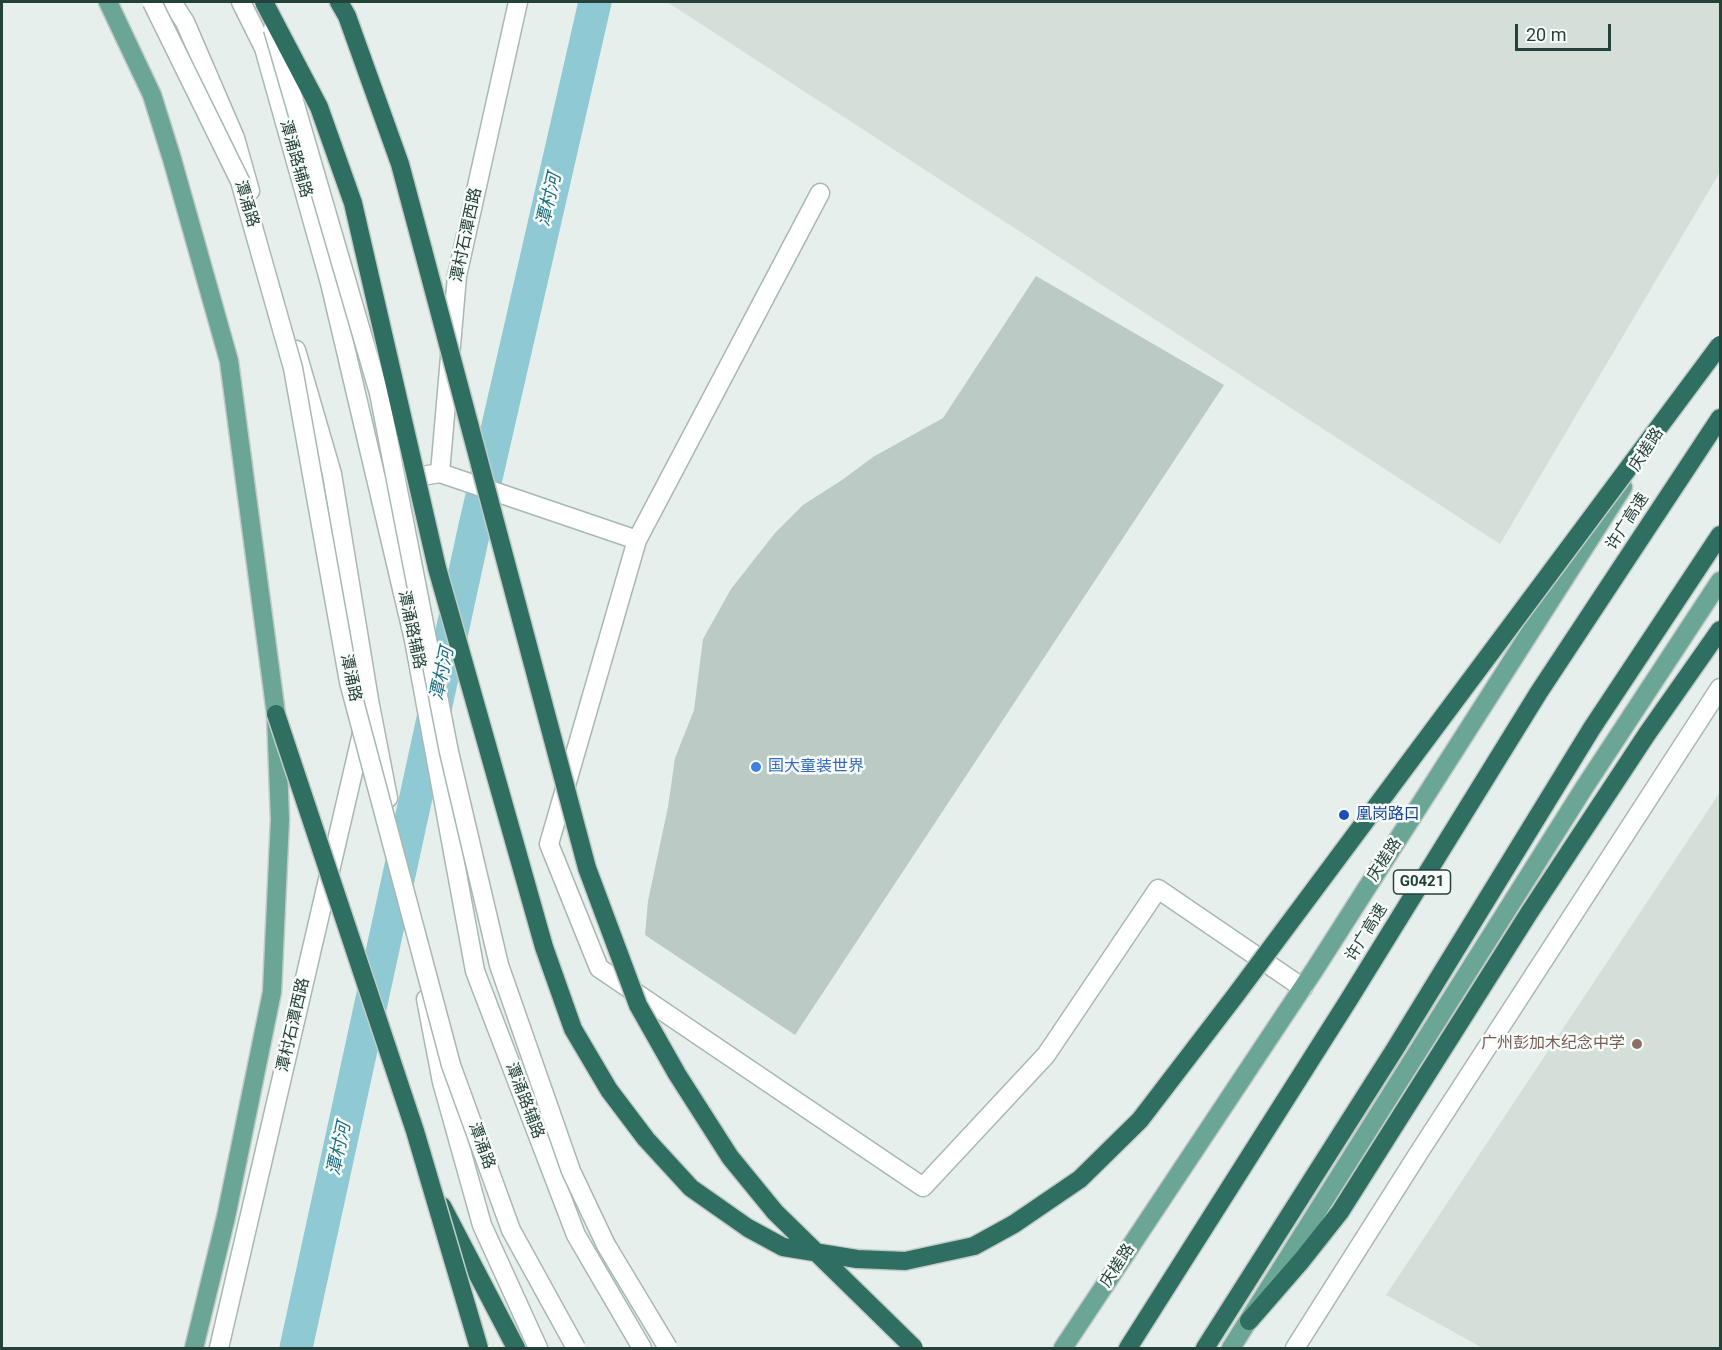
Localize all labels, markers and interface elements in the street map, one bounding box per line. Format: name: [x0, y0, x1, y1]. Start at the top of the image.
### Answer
scale bar: [1518, 12, 1614, 50]
text: 20 m: [1526, 24, 1566, 45]
street label: 潭涌路辅路: [275, 118, 315, 200]
water label: 潭村河: [533, 171, 567, 229]
street label: 潭涌路: [230, 178, 262, 230]
street label: 潭村石潭西路: [448, 186, 486, 284]
street label: 庆槎路: [1626, 425, 1668, 475]
street label: 许广高速: [1603, 490, 1653, 554]
street label: 潭涌路辅路: [393, 589, 429, 671]
water label: 潭村河: [427, 645, 459, 703]
street label: 潭涌路: [336, 653, 364, 703]
place label: 国大童装世界: [768, 757, 864, 777]
marker: 国大童装世界: [749, 760, 763, 774]
place label: 凰岗路口: [1356, 805, 1420, 825]
marker: 凰岗路口: [1337, 808, 1351, 822]
street label: 庆槎路: [1364, 835, 1406, 885]
road number: G0421: [1394, 870, 1450, 894]
street label: 许广高速: [1342, 901, 1392, 965]
street label: 潭村石潭西路: [274, 976, 314, 1074]
place label: 广州彭加木纪念中学: [1481, 1034, 1625, 1054]
marker: 广州彭加木纪念中学: [1630, 1037, 1644, 1051]
street label: 潭涌路辅路: [501, 1060, 547, 1142]
water label: 潭村河: [324, 1120, 356, 1178]
street label: 潭涌路: [464, 1120, 498, 1172]
street label: 庆槎路: [1097, 1241, 1139, 1291]

